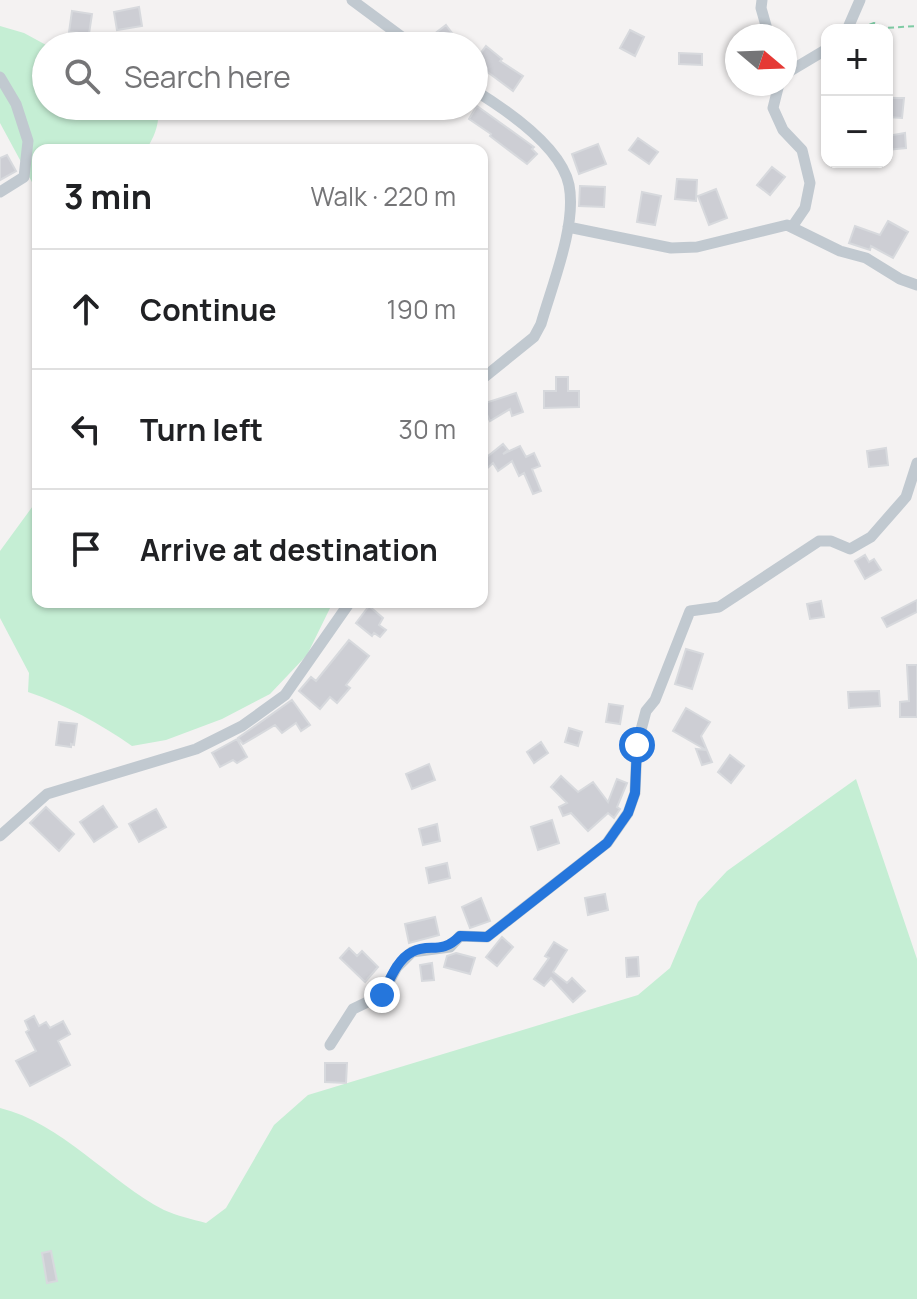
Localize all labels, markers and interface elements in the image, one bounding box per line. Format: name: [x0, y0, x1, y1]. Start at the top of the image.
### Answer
north arrow: [725, 24, 797, 96]
map controls: [821, 24, 893, 168]
button: +: [821, 24, 893, 96]
search box: [32, 32, 488, 120]
icon: search: [60, 54, 104, 98]
text: Search here: [124, 56, 291, 97]
button: −: [821, 96, 893, 168]
text: 3 min: [64, 173, 152, 219]
text: Walk · 220 m: [310, 178, 456, 214]
icon: ahead: [64, 287, 108, 331]
text: Continue: [140, 289, 276, 330]
text: 190 m: [387, 291, 456, 327]
icon: left: [64, 407, 108, 451]
text: Turn left: [140, 409, 263, 450]
text: 30 m: [399, 411, 456, 447]
icon: arrive: [64, 527, 108, 571]
text: Arrive at destination: [140, 529, 438, 570]
route start: [619, 727, 655, 763]
route end: [364, 977, 400, 1013]

